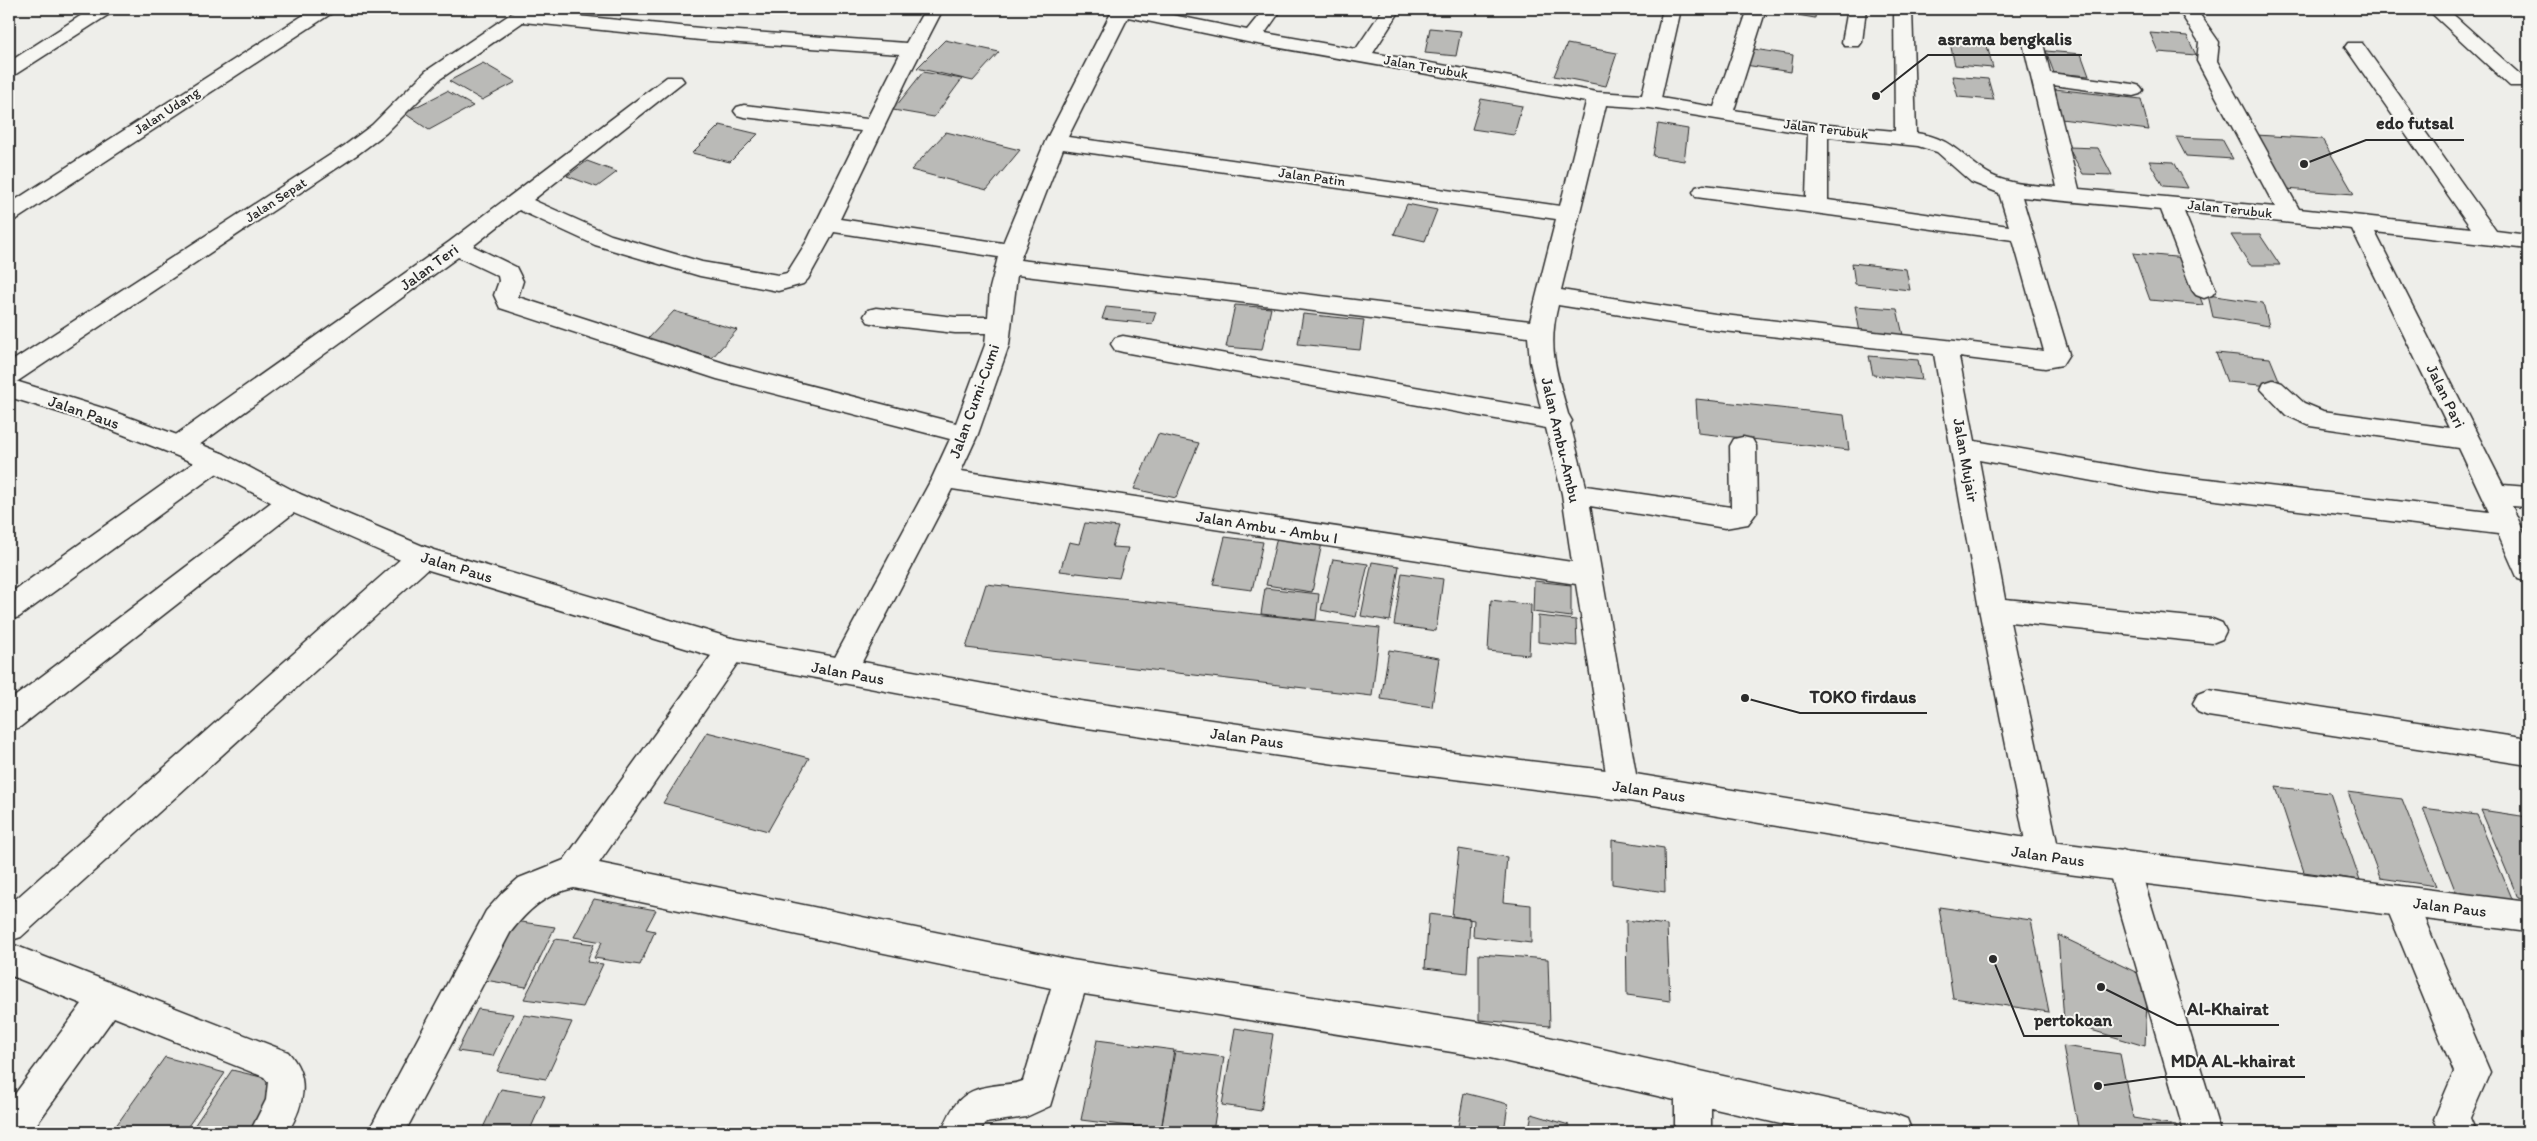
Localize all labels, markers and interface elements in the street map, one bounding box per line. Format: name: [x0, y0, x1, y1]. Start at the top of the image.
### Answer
callout: asrama bengkalis: [1928, 22, 2082, 55]
text: asrama bengkalis: [1938, 28, 2072, 50]
street label: Jalan Terubuk: [1383, 51, 1469, 83]
street label: Jalan Udang: [131, 83, 204, 138]
callout: edo futsal: [2366, 107, 2464, 140]
text: edo futsal: [2376, 112, 2455, 134]
street label: Jalan Terubuk: [1783, 115, 1869, 143]
street label: Jalan Patin: [1277, 164, 1347, 190]
street label: Jalan Sepat: [242, 174, 310, 226]
street label: Jalan Terubuk: [2187, 196, 2273, 222]
street label: Jalan Teri: [396, 239, 462, 295]
street label: Jalan Cumi-Cumi: [945, 341, 1003, 461]
street label: Jalan Pari: [2423, 361, 2469, 431]
street label: Jalan Ambu-Ambu: [1537, 375, 1585, 505]
street label: Jalan Paus: [46, 391, 122, 433]
street label: Jalan Mujair: [1949, 417, 1983, 504]
street label: Jalan Ambu - Ambu I: [1195, 506, 1339, 548]
street label: Jalan Paus: [419, 547, 495, 587]
street label: Jalan Paus: [810, 657, 886, 689]
callout: TOKO firdaus: [1800, 680, 1927, 713]
text: TOKO firdaus: [1809, 686, 1916, 708]
street label: Jalan Paus: [1209, 723, 1285, 753]
street label: Jalan Paus: [1611, 776, 1687, 806]
street label: Jalan Paus: [2010, 841, 2086, 871]
street label: Jalan Paus: [2412, 893, 2488, 921]
callout: Al-Khairat: [2177, 992, 2279, 1025]
text: Al-Khairat: [2186, 998, 2269, 1020]
callout: pertokoan: [2024, 1003, 2122, 1036]
text: pertokoan: [2033, 1009, 2113, 1031]
callout: MDA AL-khairat: [2161, 1044, 2305, 1077]
text: MDA AL-khairat: [2171, 1050, 2296, 1072]

